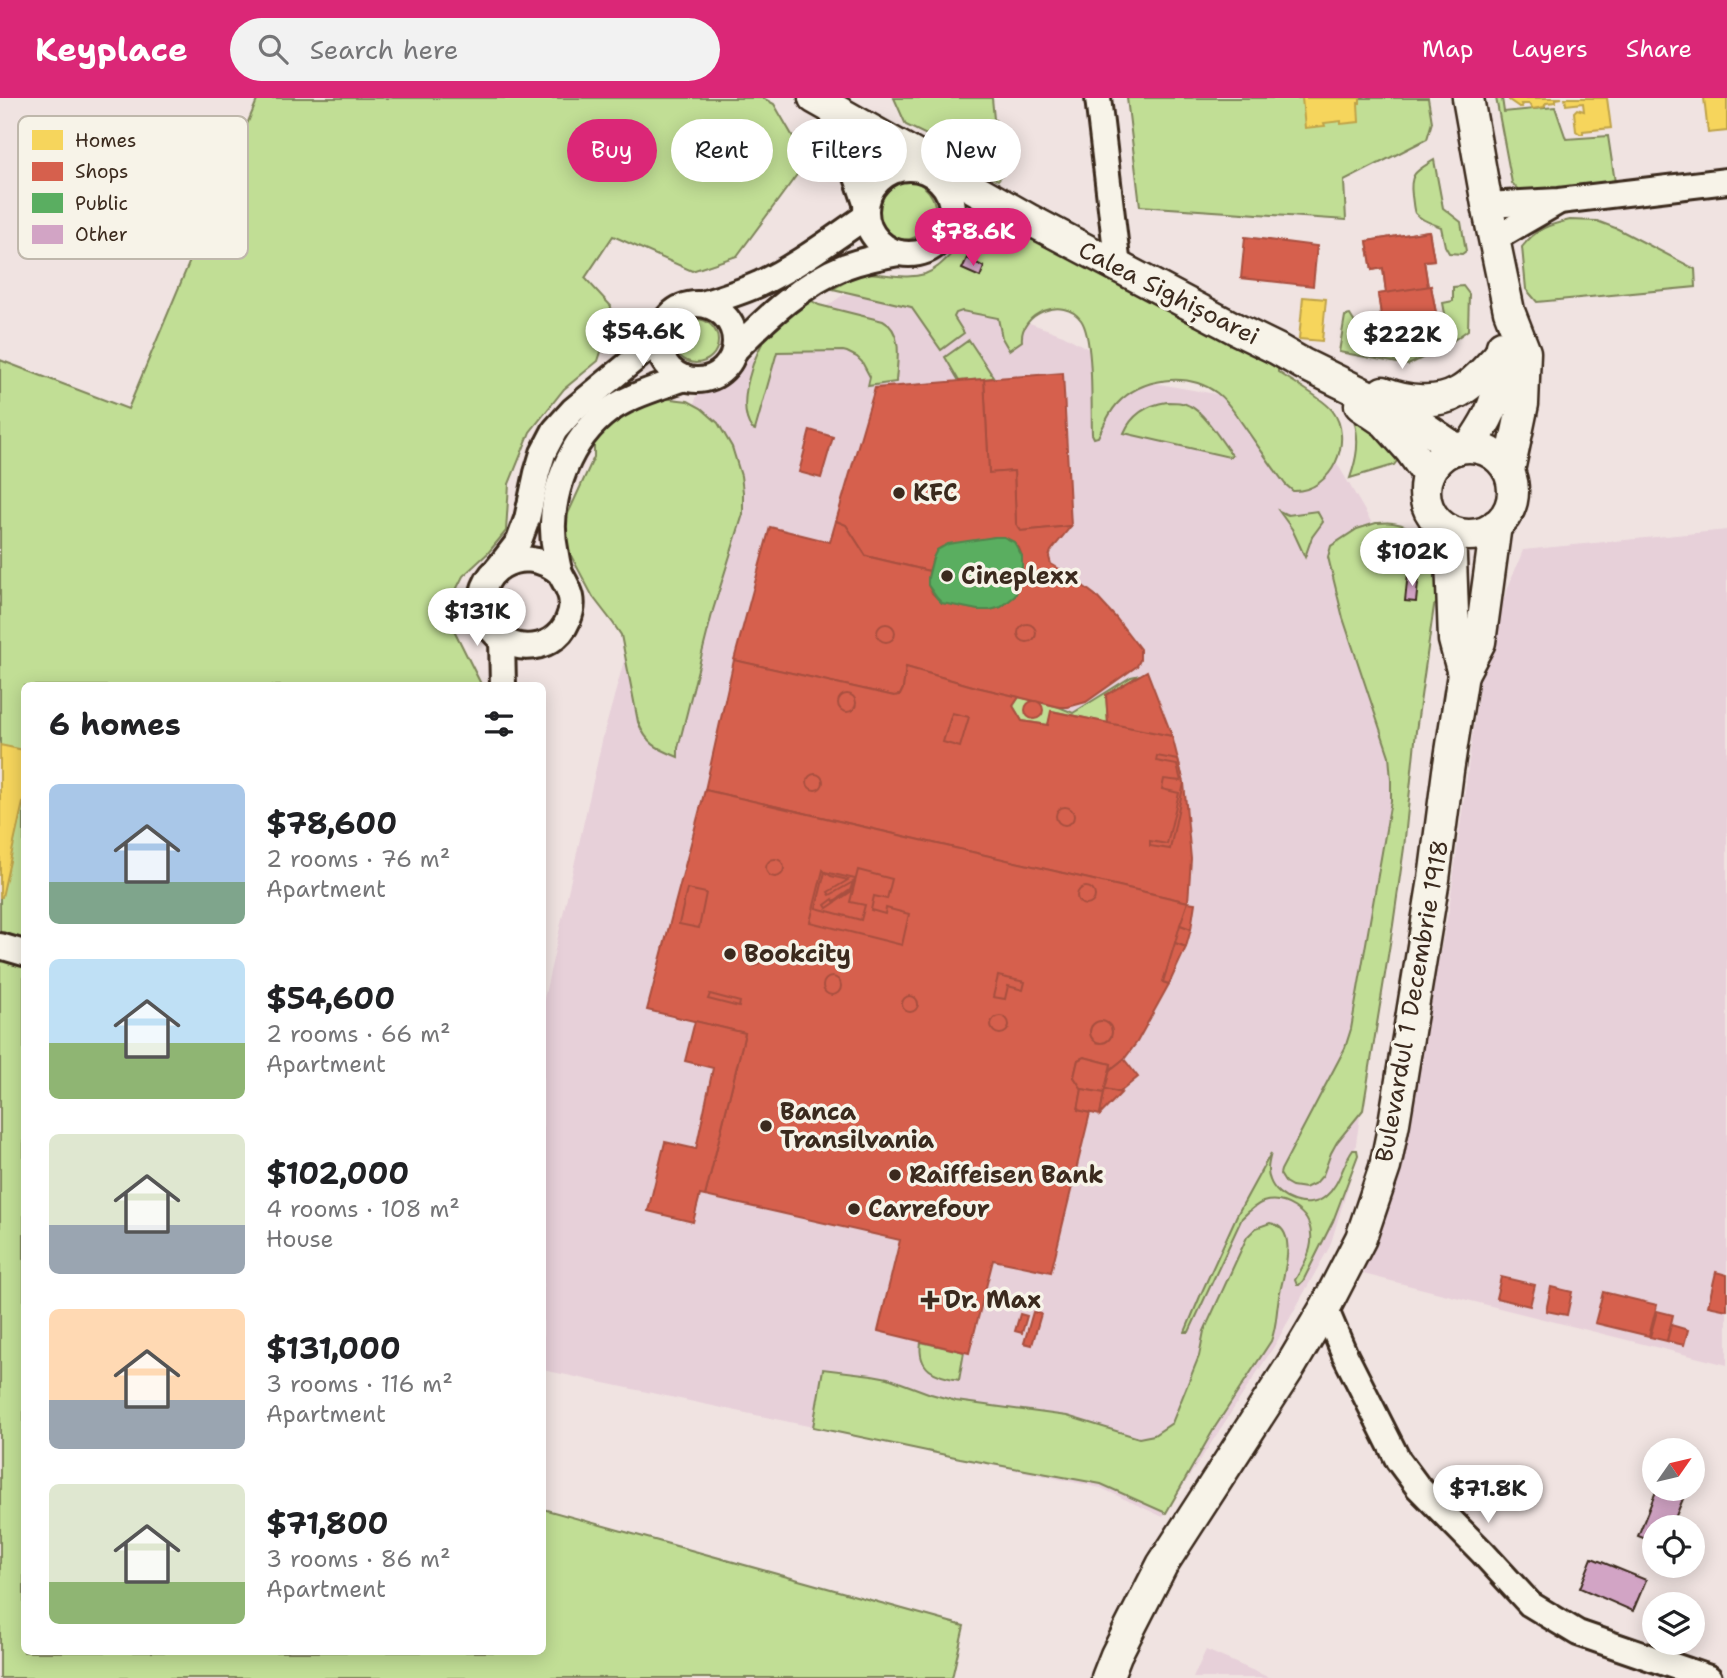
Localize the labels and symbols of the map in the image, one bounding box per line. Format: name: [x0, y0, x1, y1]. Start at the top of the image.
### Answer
legend: [18, 116, 248, 259]
text: Homes: [75, 128, 136, 153]
text: Shops: [75, 159, 129, 184]
text: Public: [75, 191, 128, 216]
pin: $78.6K: [916, 208, 1030, 268]
text: Other: [75, 222, 128, 247]
street label: Calea Sighișoarei: [1073, 234, 1265, 352]
pin: $54.6K: [586, 308, 700, 368]
pin: $222K: [1353, 312, 1451, 371]
place label: KFC: [913, 477, 958, 509]
marker: KFC: [891, 485, 907, 501]
pin: $102K: [1363, 528, 1461, 588]
place label: Cineplexx: [961, 560, 1078, 592]
marker: Cineplexx: [939, 568, 955, 584]
pin: $131K: [428, 588, 526, 648]
street label: Bulevardul 1 Decembrie 1918: [1368, 837, 1456, 1165]
place label: Bookcity: [744, 938, 851, 970]
marker: Bookcity: [722, 946, 738, 962]
place label: Banca Transilvania: [780, 1096, 935, 1156]
marker: Banca Transilvania: [758, 1118, 774, 1134]
place label: Raiffeisen Bank: [909, 1159, 1104, 1191]
marker: Raiffeisen Bank: [887, 1167, 903, 1183]
place label: Carrefour: [868, 1193, 990, 1225]
marker: Carrefour: [846, 1201, 862, 1217]
place label: Dr. Max: [944, 1284, 1041, 1316]
marker: Dr. Max: [922, 1292, 938, 1308]
north arrow: [1642, 1438, 1704, 1502]
pin: $71.8K: [1431, 1466, 1545, 1525]

